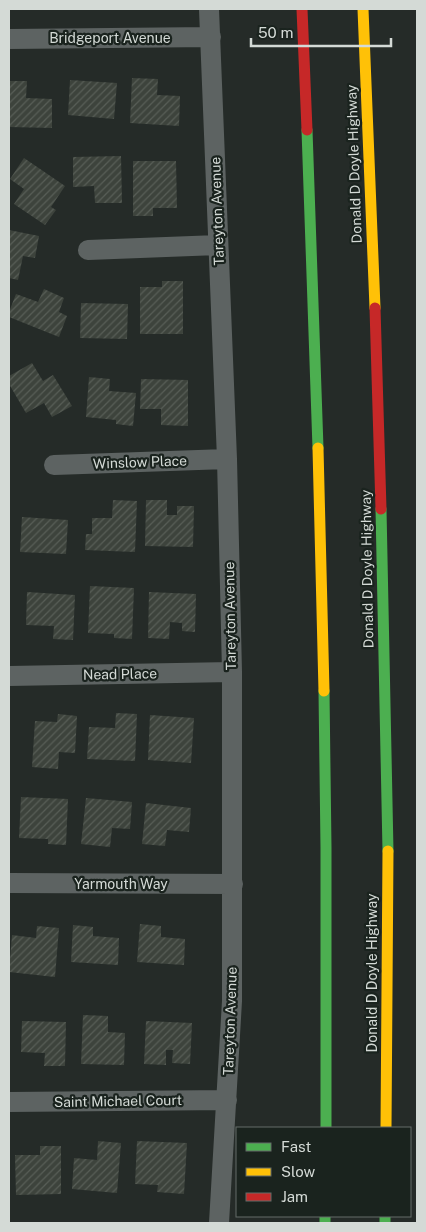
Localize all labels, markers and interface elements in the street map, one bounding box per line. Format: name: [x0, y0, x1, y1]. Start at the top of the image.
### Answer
scale bar: [251, 15, 391, 47]
text: 50 m: [258, 24, 293, 41]
street label: Bridgeport Avenue: [49, 30, 171, 46]
street label: Donald D Doyle Highway: [343, 84, 365, 244]
street label: Tareyton Avenue: [207, 156, 227, 266]
street label: Winslow Place: [93, 452, 187, 472]
street label: Donald D Doyle Highway: [358, 489, 376, 649]
street label: Tareyton Avenue: [221, 561, 239, 670]
street label: Nead Place: [83, 665, 157, 683]
street label: Yarmouth Way: [74, 876, 168, 892]
street label: Donald D Doyle Highway: [364, 893, 380, 1052]
street label: Tareyton Avenue: [220, 966, 240, 1076]
street label: Saint Michael Court: [54, 1092, 182, 1110]
legend: [236, 1127, 411, 1217]
text: Fast: [281, 1138, 311, 1155]
text: Slow: [281, 1163, 316, 1180]
text: Jam: [281, 1188, 308, 1205]

